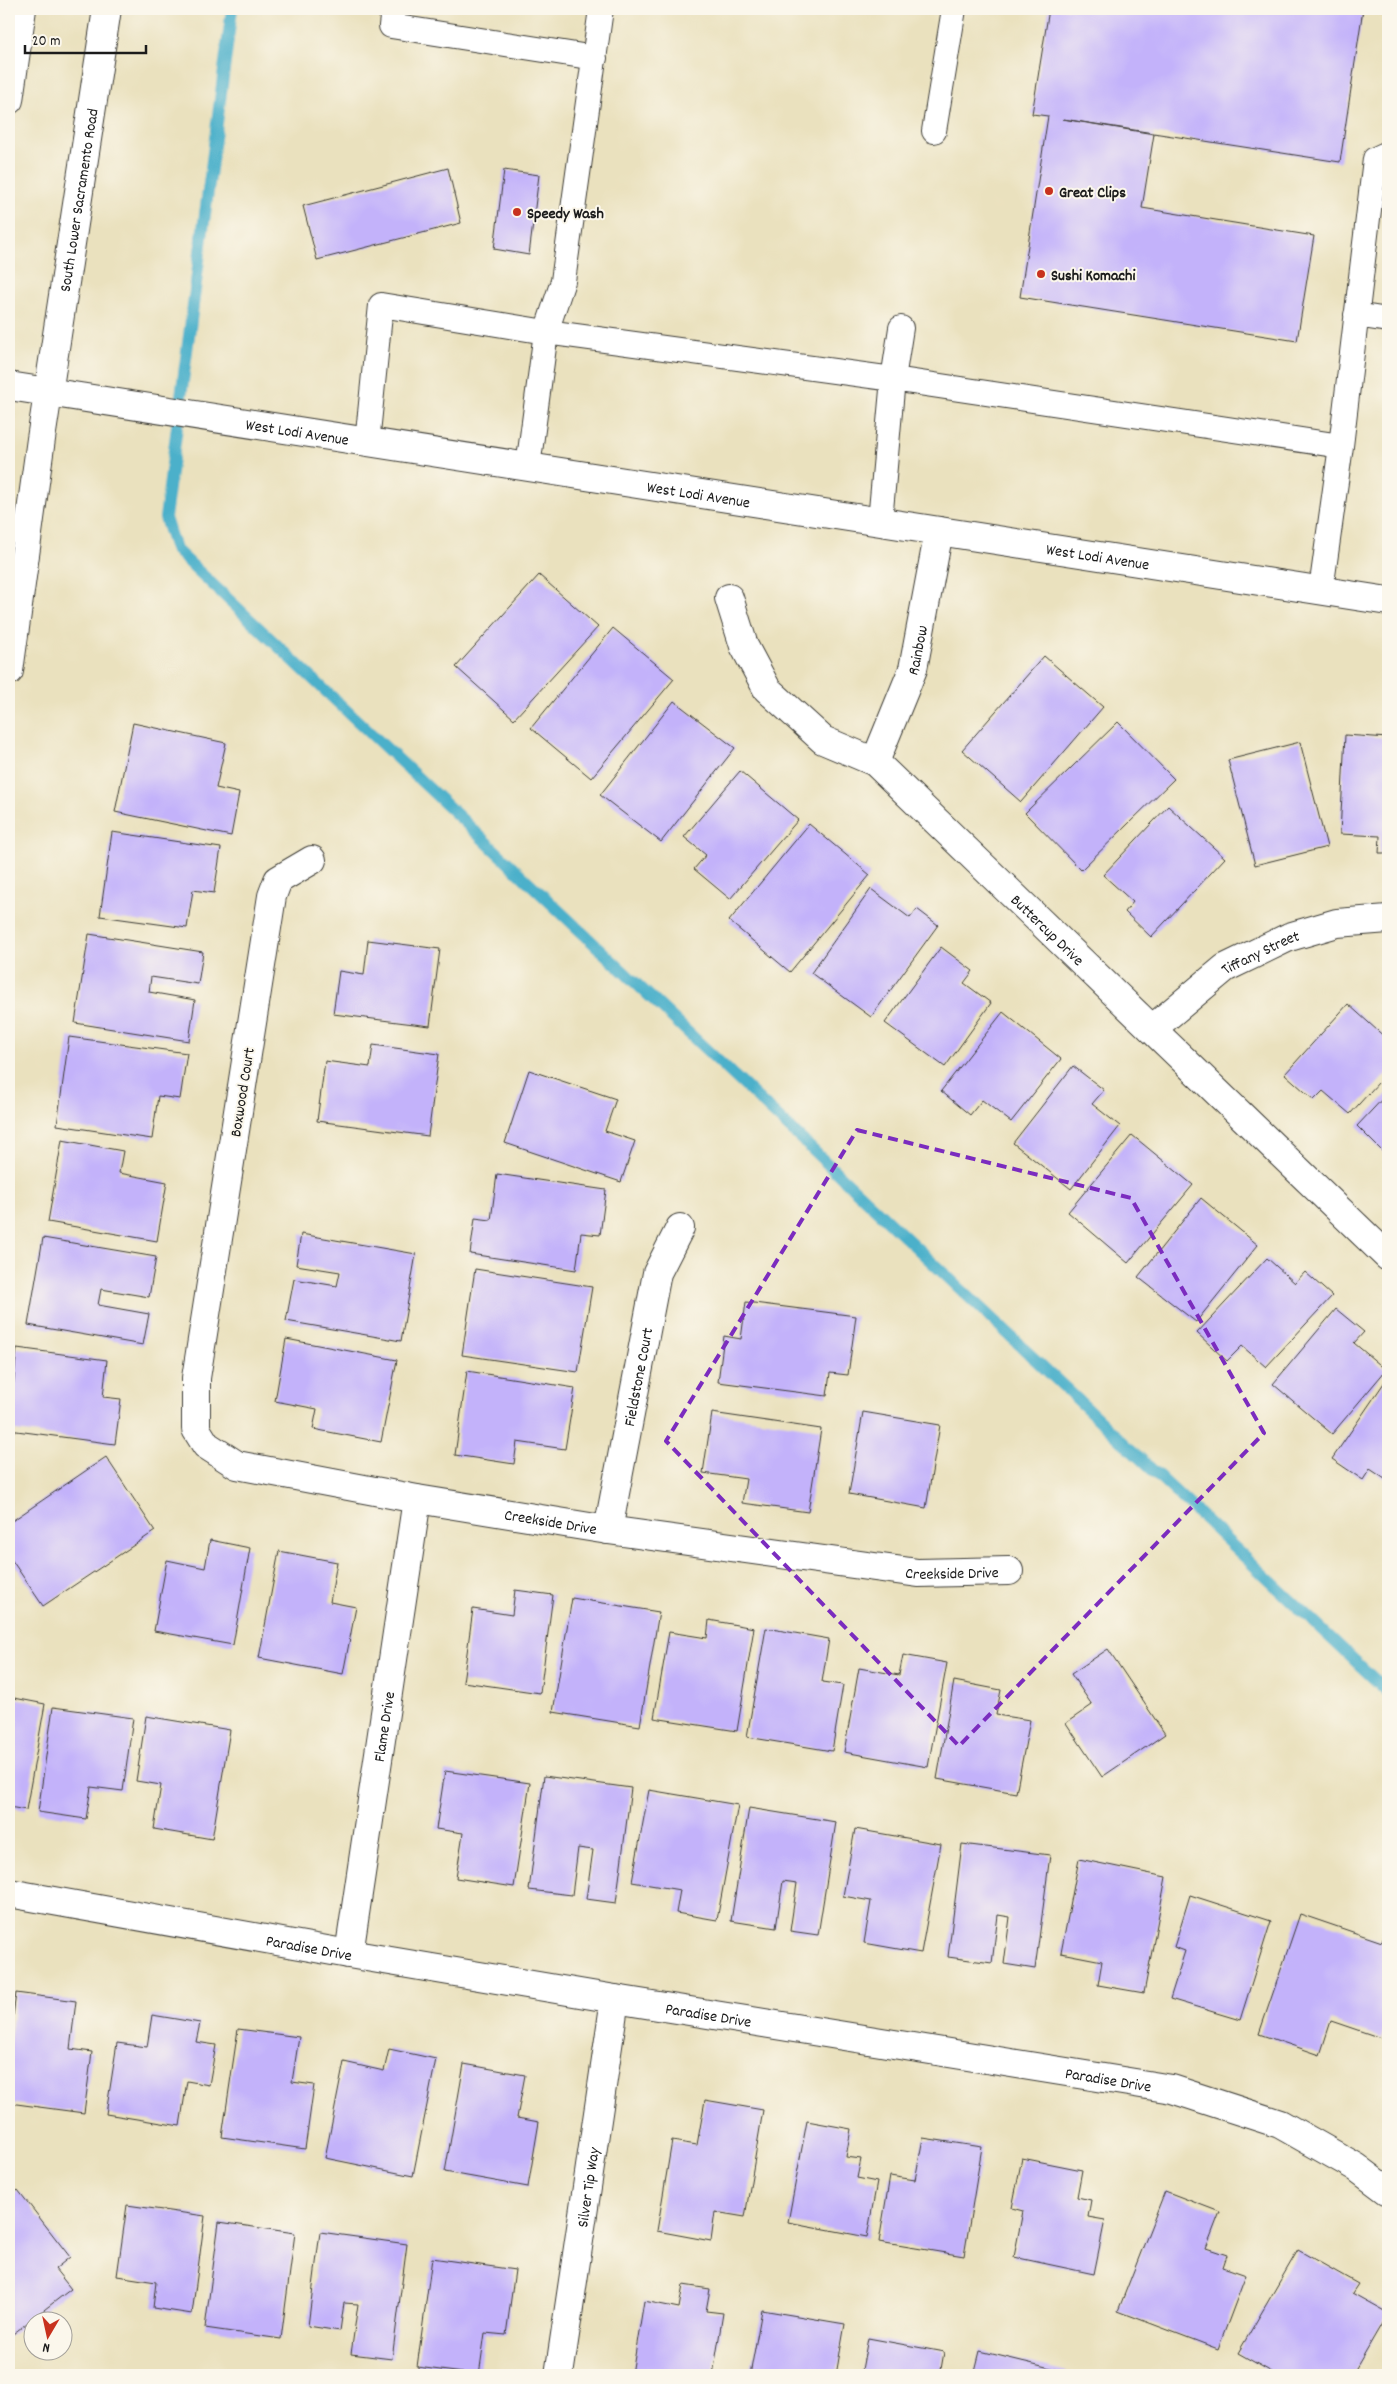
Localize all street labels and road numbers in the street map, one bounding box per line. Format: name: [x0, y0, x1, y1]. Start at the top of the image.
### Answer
street label: South Lower Sacramento Road: [55, 107, 106, 294]
street label: West Lodi Avenue: [244, 414, 350, 453]
street label: West Lodi Avenue: [645, 477, 752, 515]
street label: West Lodi Avenue: [1044, 539, 1151, 578]
street label: Rainbow: [903, 624, 935, 679]
street label: Buttercup Drive: [1004, 890, 1089, 972]
street label: Tiffany Street: [1217, 926, 1302, 981]
street label: Boxwood Court: [225, 1046, 262, 1139]
street label: Fieldstone Court: [619, 1326, 660, 1429]
street label: Creekside Drive: [503, 1504, 598, 1542]
street label: Creekside Drive: [904, 1562, 999, 1587]
street label: Flame Drive: [369, 1690, 402, 1764]
street label: Paradise Drive: [264, 1930, 354, 1968]
street label: Paradise Drive: [663, 1998, 753, 2035]
street label: Paradise Drive: [1063, 2063, 1153, 2099]
street label: Silver Tip Way: [572, 2145, 607, 2229]

